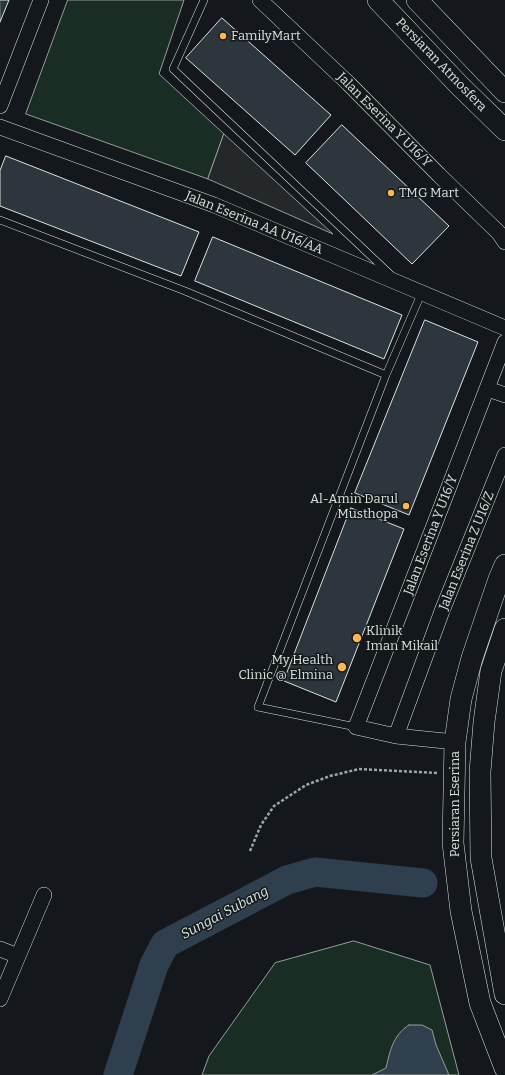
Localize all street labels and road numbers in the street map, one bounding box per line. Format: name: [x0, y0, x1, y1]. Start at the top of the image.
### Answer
street label: Persiaran Atmosfera: [392, 15, 490, 115]
street label: Jalan Eserina Y U16/Y: [333, 69, 435, 171]
street label: Jalan Eserina AA U16/AA: [183, 188, 325, 258]
street label: Jalan Eserina Y U16/Y: [401, 473, 461, 597]
street label: Jalan Eserina Z U16/Z: [436, 489, 498, 613]
street label: Persiaran Eserina: [447, 751, 463, 857]

